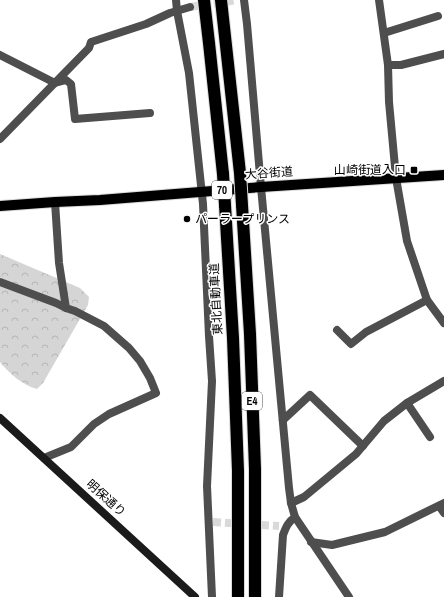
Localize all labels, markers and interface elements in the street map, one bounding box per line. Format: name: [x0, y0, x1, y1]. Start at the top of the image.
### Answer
place label: 山崎街道入口: [334, 162, 406, 178]
street label: 大谷街道: [244, 163, 294, 183]
marker: 山崎街道入口: [409, 165, 419, 175]
road number: 70: [212, 181, 232, 199]
place label: パーラープリンス: [195, 211, 290, 227]
marker: パーラープリンス: [182, 214, 192, 224]
street label: 東北自動車道: [206, 263, 226, 335]
road number: E4: [242, 392, 262, 410]
street label: 明保通り: [83, 476, 129, 520]

